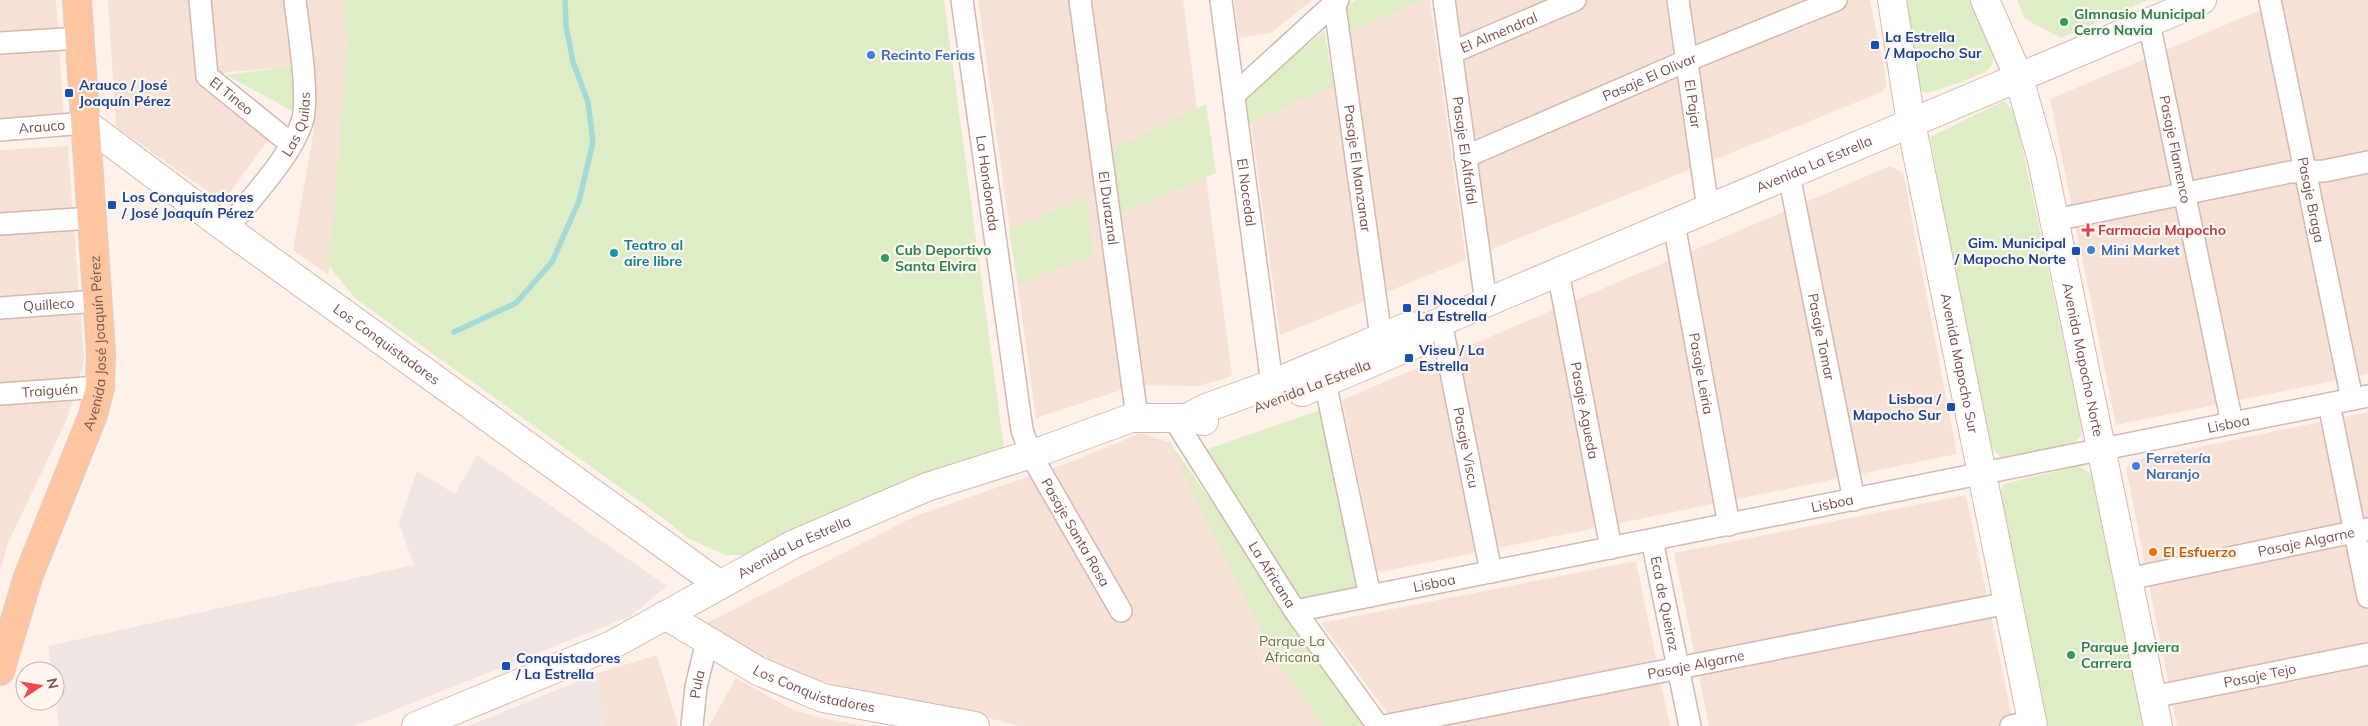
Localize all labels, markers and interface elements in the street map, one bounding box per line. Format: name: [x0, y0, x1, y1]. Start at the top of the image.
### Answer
place label: GImnasio Municipal Cerro Navia: [2074, 5, 2205, 39]
street label: El Almendral: [1457, 8, 1540, 57]
marker: GImnasio Municipal Cerro Navia: [2058, 16, 2070, 28]
place label: La Estrella / Mapocho Sur: [1884, 28, 1982, 62]
marker: La Estrella / Mapocho Sur: [1869, 39, 1881, 51]
place label: Recinto Ferias: [881, 46, 975, 64]
street label: Pasaje El Olivar: [1600, 48, 1700, 105]
marker: Recinto Ferias: [865, 49, 877, 61]
street label: El Tineo: [206, 73, 257, 119]
place label: Arauco / José Joaquín Pérez: [79, 76, 171, 110]
street label: El Pajar: [1681, 78, 1705, 130]
marker: Arauco / José Joaquín Pérez: [63, 87, 75, 99]
street label: Las Quilas: [278, 92, 314, 160]
street label: Pasaje Flamenco: [2155, 94, 2195, 205]
street label: Pasaje El Alfalfal: [1448, 95, 1481, 206]
street label: Pasaje El Manzanar: [1340, 104, 1375, 234]
street label: Arauco: [18, 116, 66, 137]
street label: Avenida La Estrella: [1753, 131, 1875, 196]
street label: La Hondonada: [972, 134, 1003, 232]
street label: Pasaje Braga: [2293, 155, 2329, 244]
street label: El Nocedal: [1233, 157, 1260, 227]
street label: El Duraznal: [1094, 170, 1122, 246]
place label: Los Conquistadores / José Joaquín Pérez: [121, 188, 254, 222]
marker: Los Conquistadores / José Joaquín Pérez: [106, 199, 118, 211]
place label: Farmacia Mapocho: [2098, 221, 2226, 239]
marker: Farmacia Mapocho: [2082, 224, 2094, 236]
place label: Gim. Municipal / Mapocho Norte: [1954, 234, 2066, 268]
place label: Teatro al aire libre: [624, 236, 683, 270]
place label: Cub Deportivo Santa Elvira: [895, 241, 991, 275]
place label: Mini Market: [2101, 241, 2180, 259]
marker: Mini Market: [2085, 244, 2097, 256]
marker: Gim. Municipal / Mapocho Norte: [2070, 245, 2082, 257]
marker: Teatro al aire libre: [608, 247, 620, 259]
marker: Cub Deportivo Santa Elvira: [879, 252, 891, 264]
street label: Avenida José Joaquín Pérez: [79, 255, 110, 433]
street label: Avenida Mapocho Norte: [2058, 281, 2107, 438]
place label: El Nocedal / La Estrella: [1417, 291, 1496, 325]
street label: Pasaje Tomar: [1804, 292, 1839, 383]
street label: Avenida Mapocho Sur: [1937, 292, 1983, 436]
street label: Quilleco: [23, 294, 75, 315]
street label: Los Conquistadores: [330, 300, 444, 389]
marker: El Nocedal / La Estrella: [1401, 302, 1413, 314]
street label: Pasaje Leiria: [1685, 331, 1718, 416]
place label: Viseu / La Estrella: [1418, 341, 1484, 375]
marker: Viseu / La Estrella: [1403, 352, 1415, 364]
street label: Avenida La Estrella: [1251, 355, 1373, 417]
street label: Pasaje Agueda: [1566, 360, 1603, 460]
street label: Traiguén: [21, 380, 79, 401]
place label: Lisboa / Mapocho Sur: [1853, 390, 1942, 424]
marker: Lisboa / Mapocho Sur: [1945, 401, 1957, 413]
street label: Pasaje Viscu: [1449, 405, 1483, 490]
street label: Lisboa: [2206, 411, 2251, 437]
place label: Ferretería Naranjo: [2146, 449, 2211, 483]
marker: Ferretería Naranjo: [2130, 460, 2142, 472]
street label: Pasaje Santa Rosa: [1037, 475, 1114, 590]
street label: Lisboa: [1810, 490, 1855, 516]
street label: Avenida La Estrella: [734, 512, 854, 583]
street label: Pasaje Algarne: [2256, 523, 2356, 561]
street label: La Africana: [1245, 538, 1300, 611]
place label: El Esfuerzo: [2163, 543, 2236, 561]
marker: El Esfuerzo: [2147, 546, 2159, 558]
street label: Eca de Queiroz: [1646, 554, 1684, 653]
street label: Lisboa: [1412, 570, 1457, 596]
park label: Parque La Africana: [1259, 632, 1325, 666]
place label: Parque Javiera Carrera: [2081, 638, 2179, 672]
street label: Pasaje Algarne: [1646, 646, 1746, 683]
place label: Conquistadores / La Estrella: [515, 649, 620, 683]
marker: Parque Javiera Carrera: [2065, 649, 2077, 661]
marker: Conquistadores / La Estrella: [500, 660, 512, 672]
street label: Pasaje Tejo: [2222, 660, 2298, 692]
north arrow: [15, 661, 65, 711]
street label: Los Conquistadores: [750, 661, 877, 716]
street label: Pula: [686, 668, 709, 699]
text: N: [43, 676, 63, 690]

